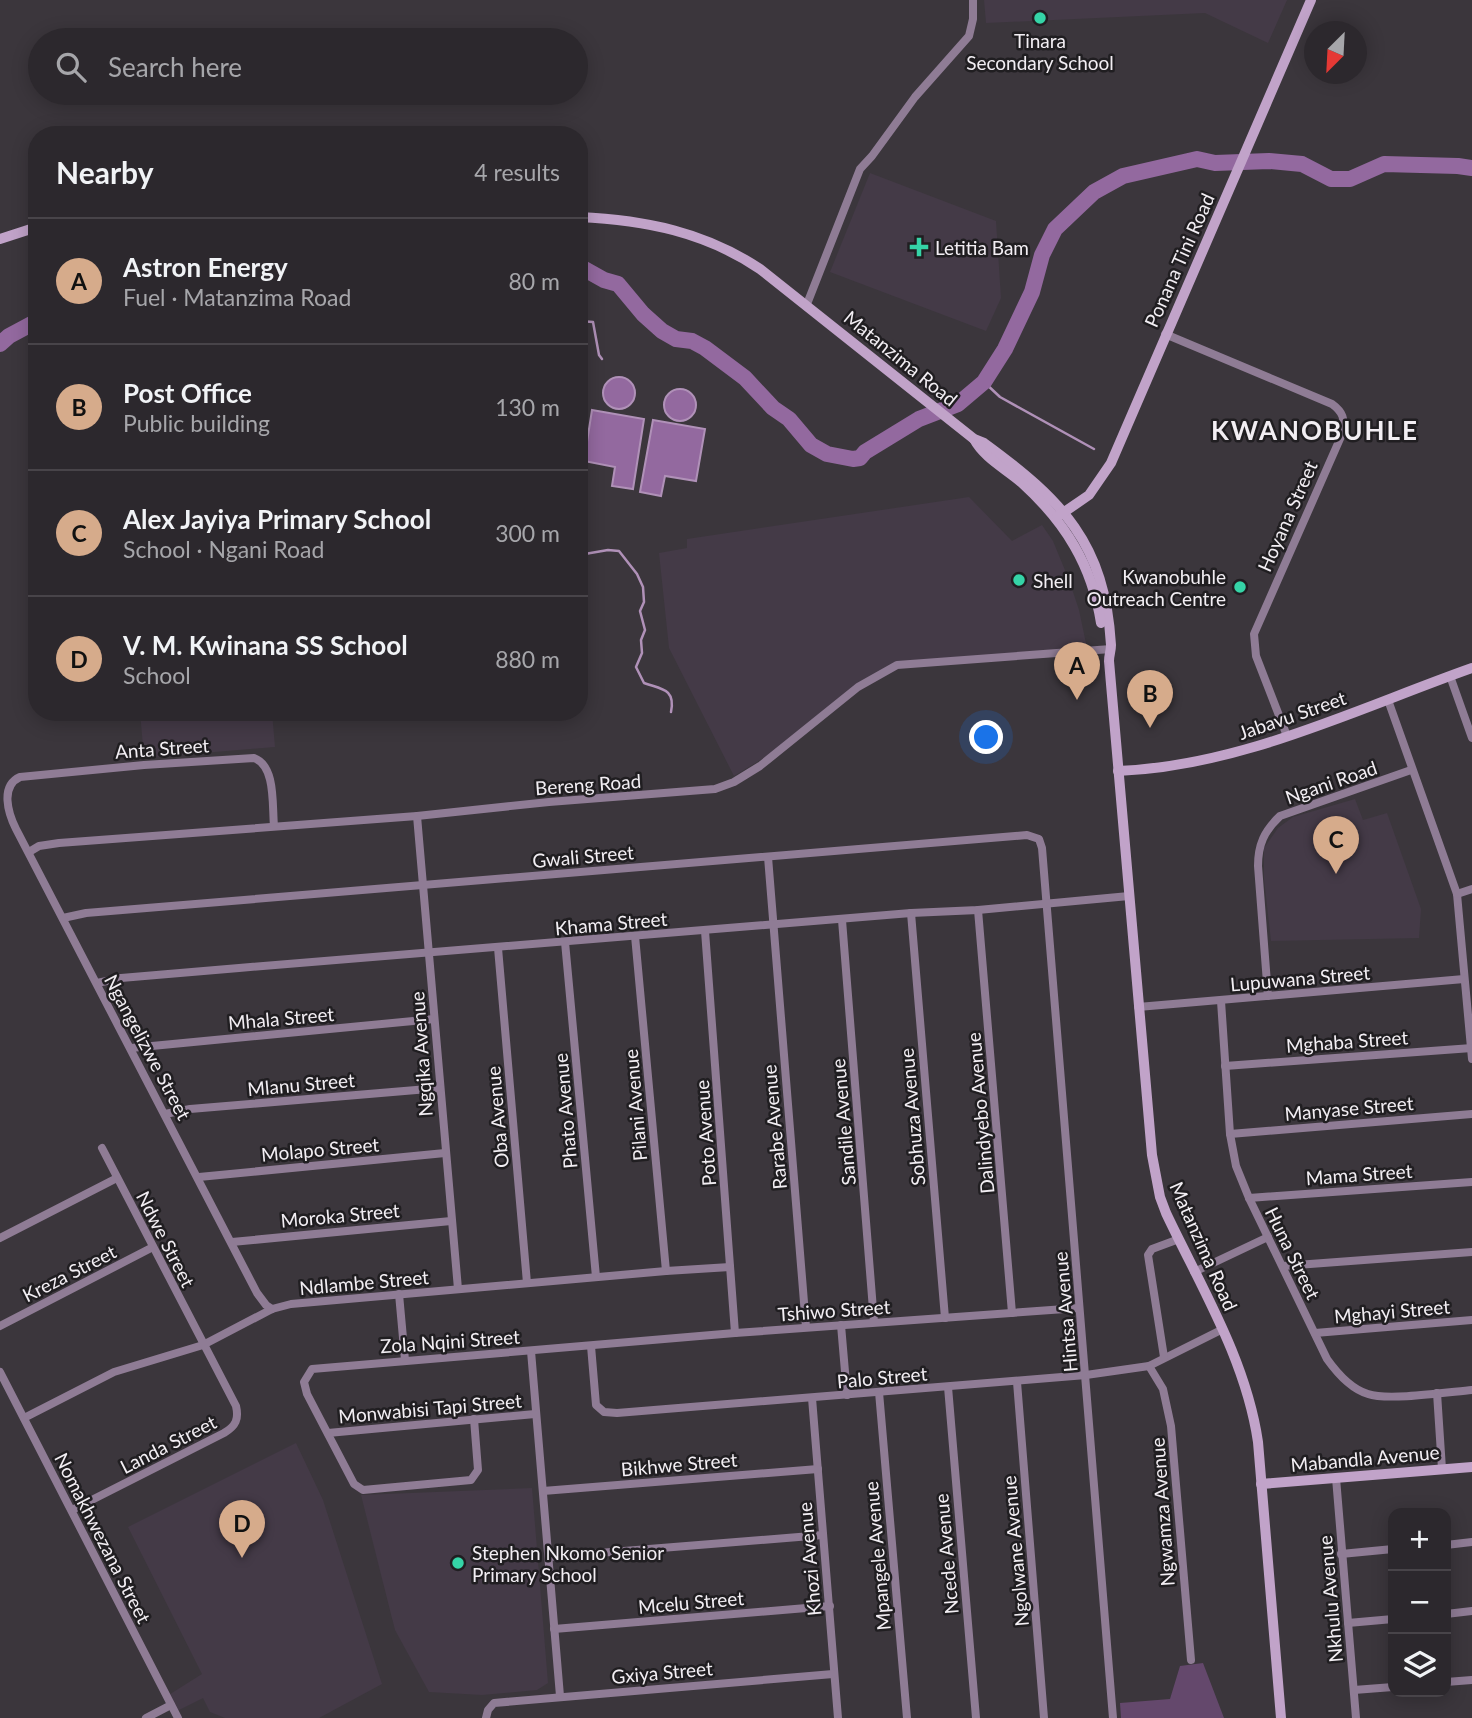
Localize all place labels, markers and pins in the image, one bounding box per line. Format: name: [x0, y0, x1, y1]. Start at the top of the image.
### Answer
marker: Tinara Secondary School: [1032, 10, 1048, 26]
place label: Tinara Secondary School: [966, 29, 1114, 74]
place label: Letitia Bam: [935, 236, 1029, 259]
marker: Letitia Bam: [909, 237, 929, 257]
place label: Kwanobuhle Outreach Centre: [1087, 565, 1226, 610]
place label: Shell: [1033, 569, 1073, 592]
marker: Shell: [1011, 572, 1027, 588]
marker: Kwanobuhle Outreach Centre: [1232, 579, 1248, 595]
pin: A: [1054, 642, 1100, 700]
pin: B: [1127, 670, 1173, 728]
pin: C: [1313, 816, 1359, 874]
pin: D: [219, 1500, 265, 1558]
place label: Stephen Nkomo Senior Primary School: [472, 1541, 664, 1586]
marker: Stephen Nkomo Senior Primary School: [450, 1555, 466, 1571]

